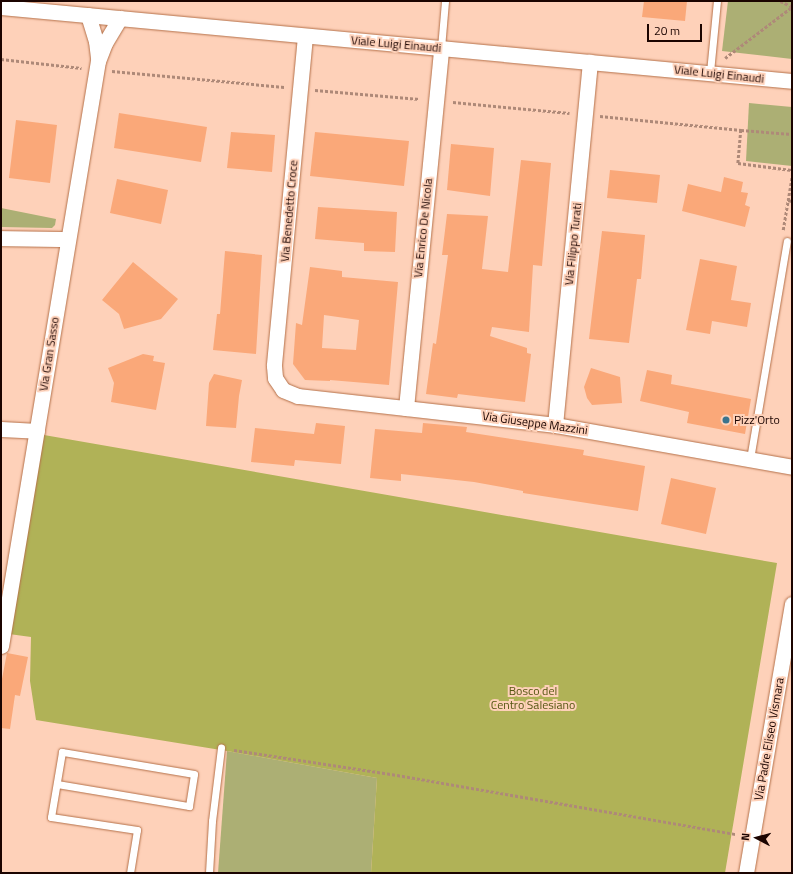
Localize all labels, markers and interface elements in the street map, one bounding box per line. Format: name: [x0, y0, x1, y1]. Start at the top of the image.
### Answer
scale bar: [649, 16, 704, 42]
text: 20 m: [654, 21, 680, 40]
street label: Viale Luigi Einaudi: [350, 33, 442, 55]
street label: Viale Luigi Einaudi: [673, 62, 765, 86]
street label: Via Benedetto Croce: [277, 160, 301, 262]
street label: Via Enrico De Nicola: [411, 178, 435, 278]
street label: Via Filippo Turati: [562, 202, 584, 286]
street label: Via Gran Sasso: [36, 316, 62, 392]
street label: Via Giuseppe Mazzini: [481, 408, 589, 438]
place label: Pizz'Orto: [734, 413, 780, 427]
marker: Pizz'Orto: [721, 415, 731, 425]
street label: Via Padre Eliseo Vismara: [751, 676, 787, 802]
park label: Bosco del Centro Salesiano: [491, 684, 575, 712]
north arrow: [737, 818, 777, 858]
text: N: [737, 832, 753, 841]

